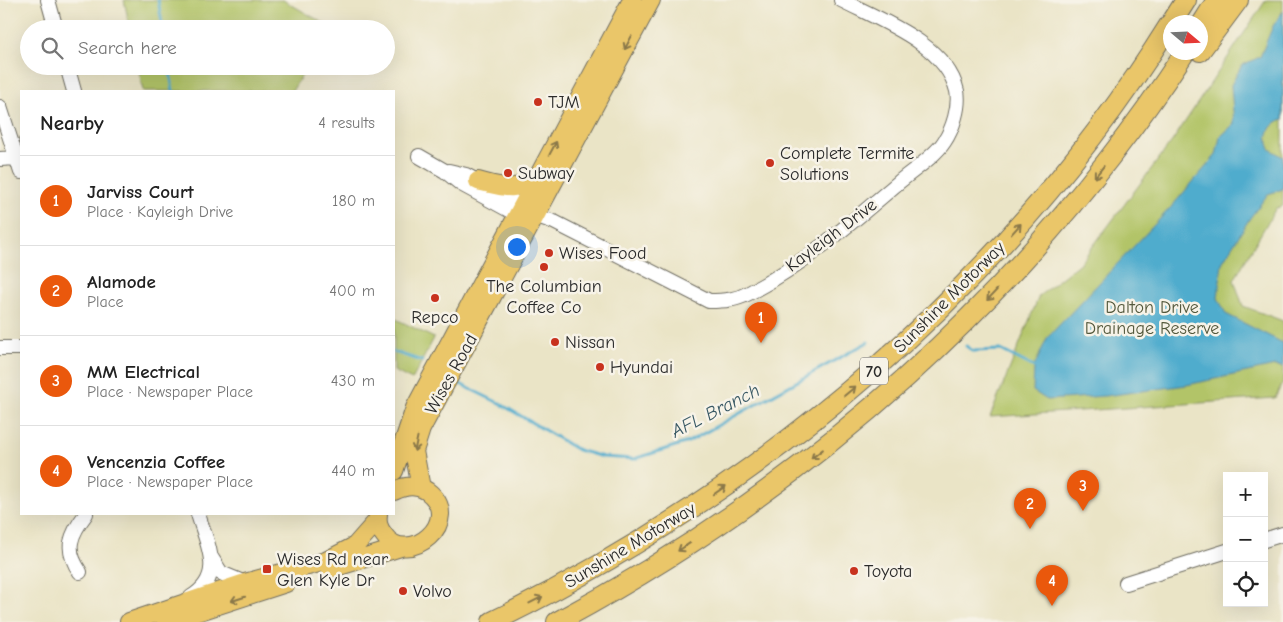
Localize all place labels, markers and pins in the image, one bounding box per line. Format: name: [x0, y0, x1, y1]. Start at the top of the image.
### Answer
place label: TJM: [548, 92, 580, 113]
marker: TJM: [532, 96, 544, 108]
place label: Complete Termite Solutions: [780, 143, 914, 185]
marker: Complete Termite Solutions: [764, 157, 776, 169]
place label: Subway: [518, 163, 575, 184]
marker: Subway: [502, 167, 514, 179]
place label: Wises Food: [559, 243, 647, 264]
marker: Wises Food: [543, 247, 555, 259]
marker: The Columbian Coffee Co: [538, 261, 550, 273]
place label: The Columbian Coffee Co: [486, 276, 602, 318]
marker: Repco: [429, 292, 441, 304]
pin: 1: [745, 302, 777, 343]
place label: Repco: [411, 307, 459, 328]
place label: Nissan: [565, 332, 615, 353]
marker: Nissan: [549, 336, 561, 348]
place label: Hyundai: [610, 357, 673, 378]
marker: Hyundai: [594, 361, 606, 373]
pin: 3: [1067, 470, 1099, 511]
pin: 2: [1014, 488, 1046, 529]
place label: Wises Rd near Glen Kyle Dr: [277, 549, 389, 591]
place label: Toyota: [864, 561, 912, 582]
marker: Wises Rd near Glen Kyle Dr: [261, 563, 273, 575]
marker: Toyota: [848, 565, 860, 577]
pin: 4: [1036, 565, 1068, 606]
place label: Volvo: [413, 581, 452, 602]
marker: Volvo: [397, 585, 409, 597]

